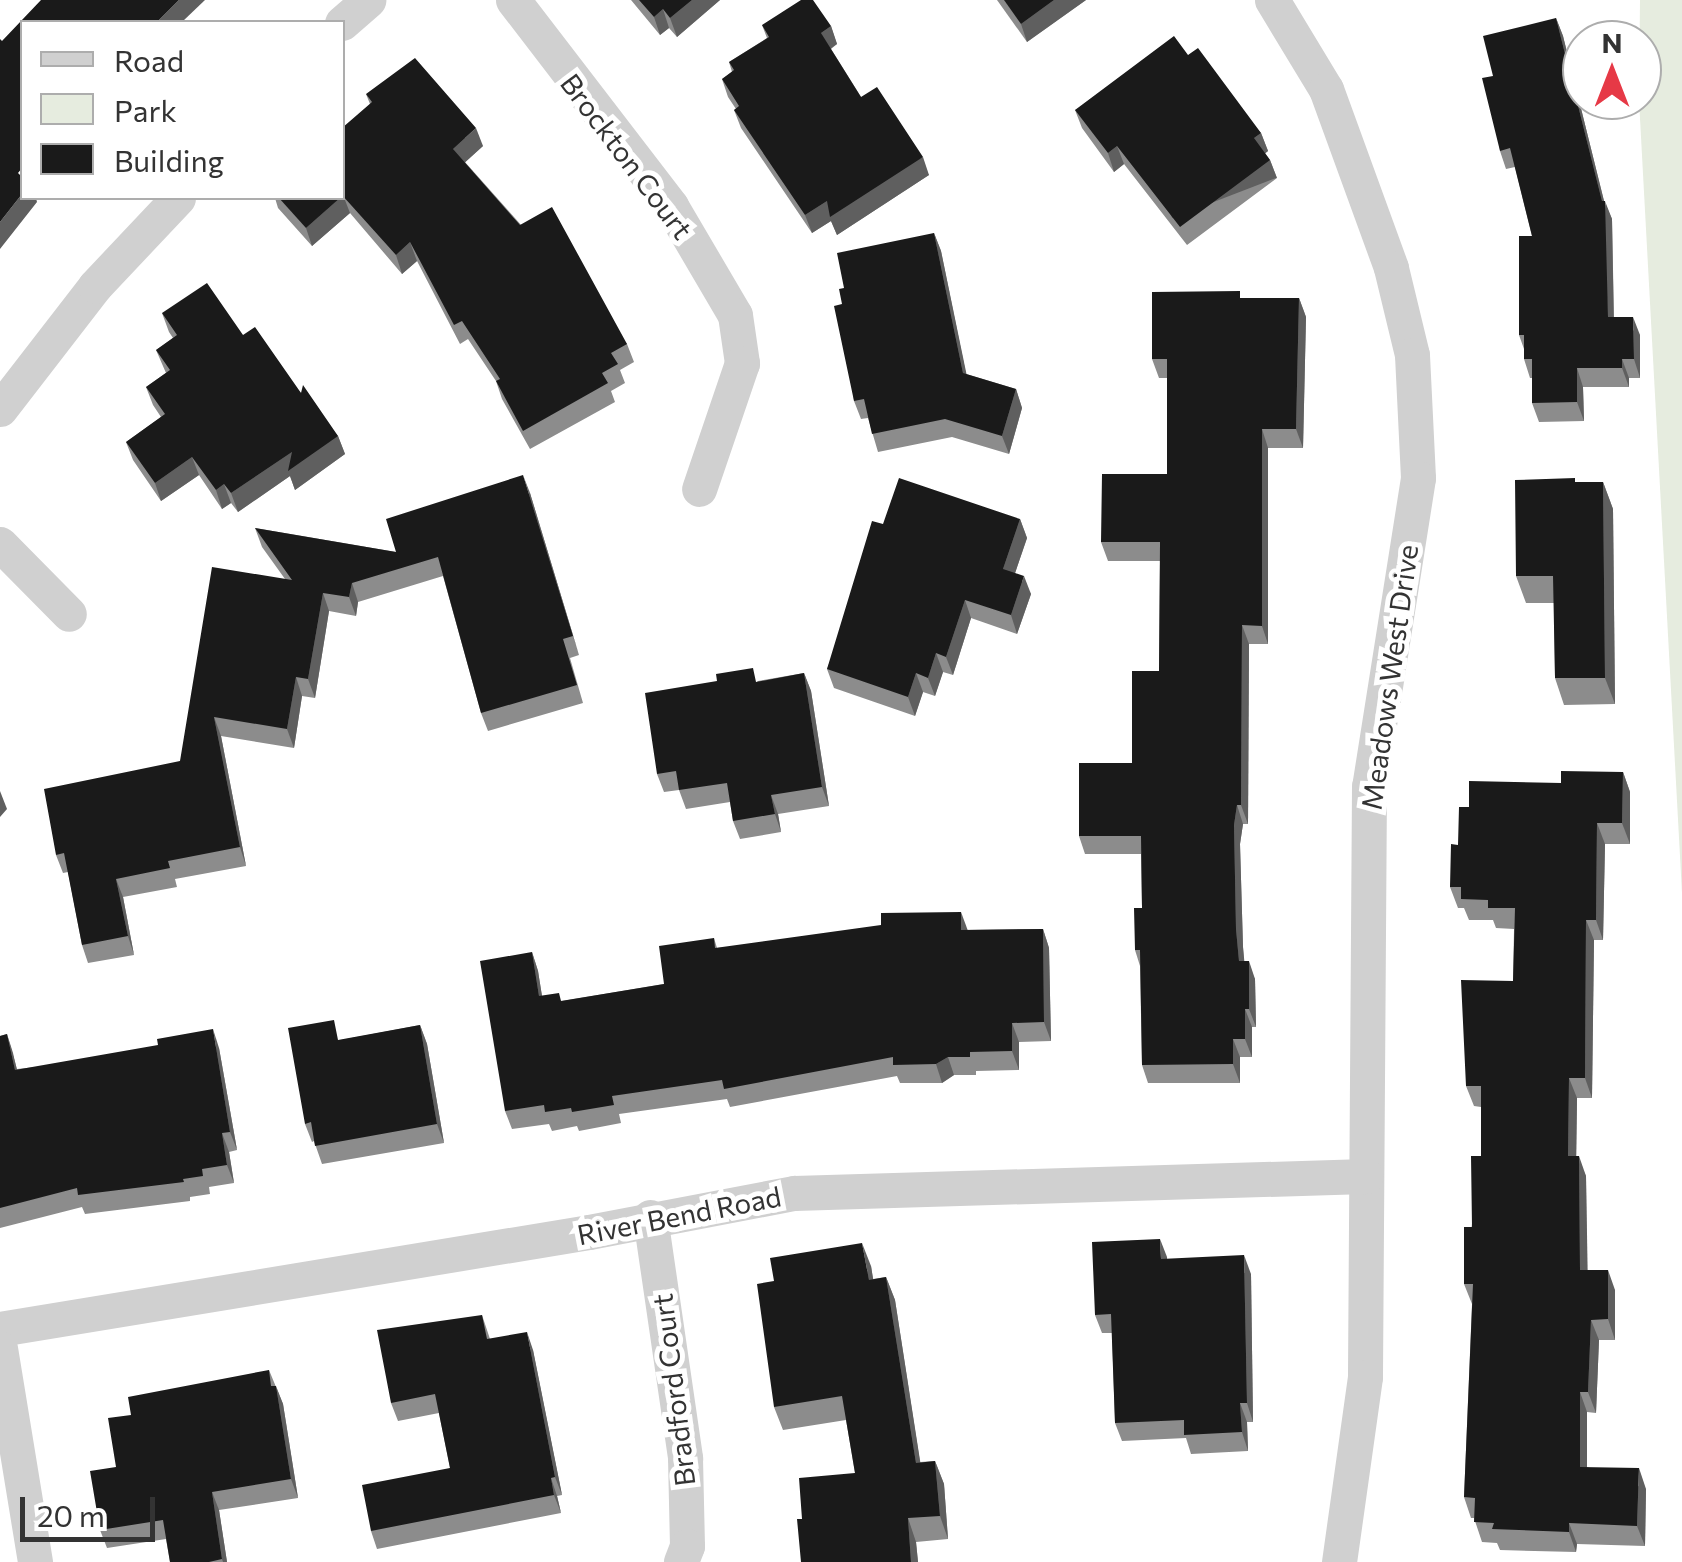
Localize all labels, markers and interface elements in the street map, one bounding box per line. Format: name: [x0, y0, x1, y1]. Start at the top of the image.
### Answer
legend: [20, 20, 345, 200]
north arrow: [1562, 20, 1662, 120]
text: N: [1602, 25, 1623, 59]
text: Road: [114, 41, 184, 78]
street label: Brockton Court: [554, 67, 700, 245]
text: Park: [114, 91, 177, 128]
text: Building: [114, 141, 224, 178]
street label: Meadows West Drive: [1354, 542, 1424, 812]
street label: River Bend Road: [574, 1179, 784, 1251]
street label: Bradford Court: [645, 1292, 701, 1488]
scale bar: [25, 1477, 160, 1539]
text: 20 m: [37, 1496, 105, 1533]

